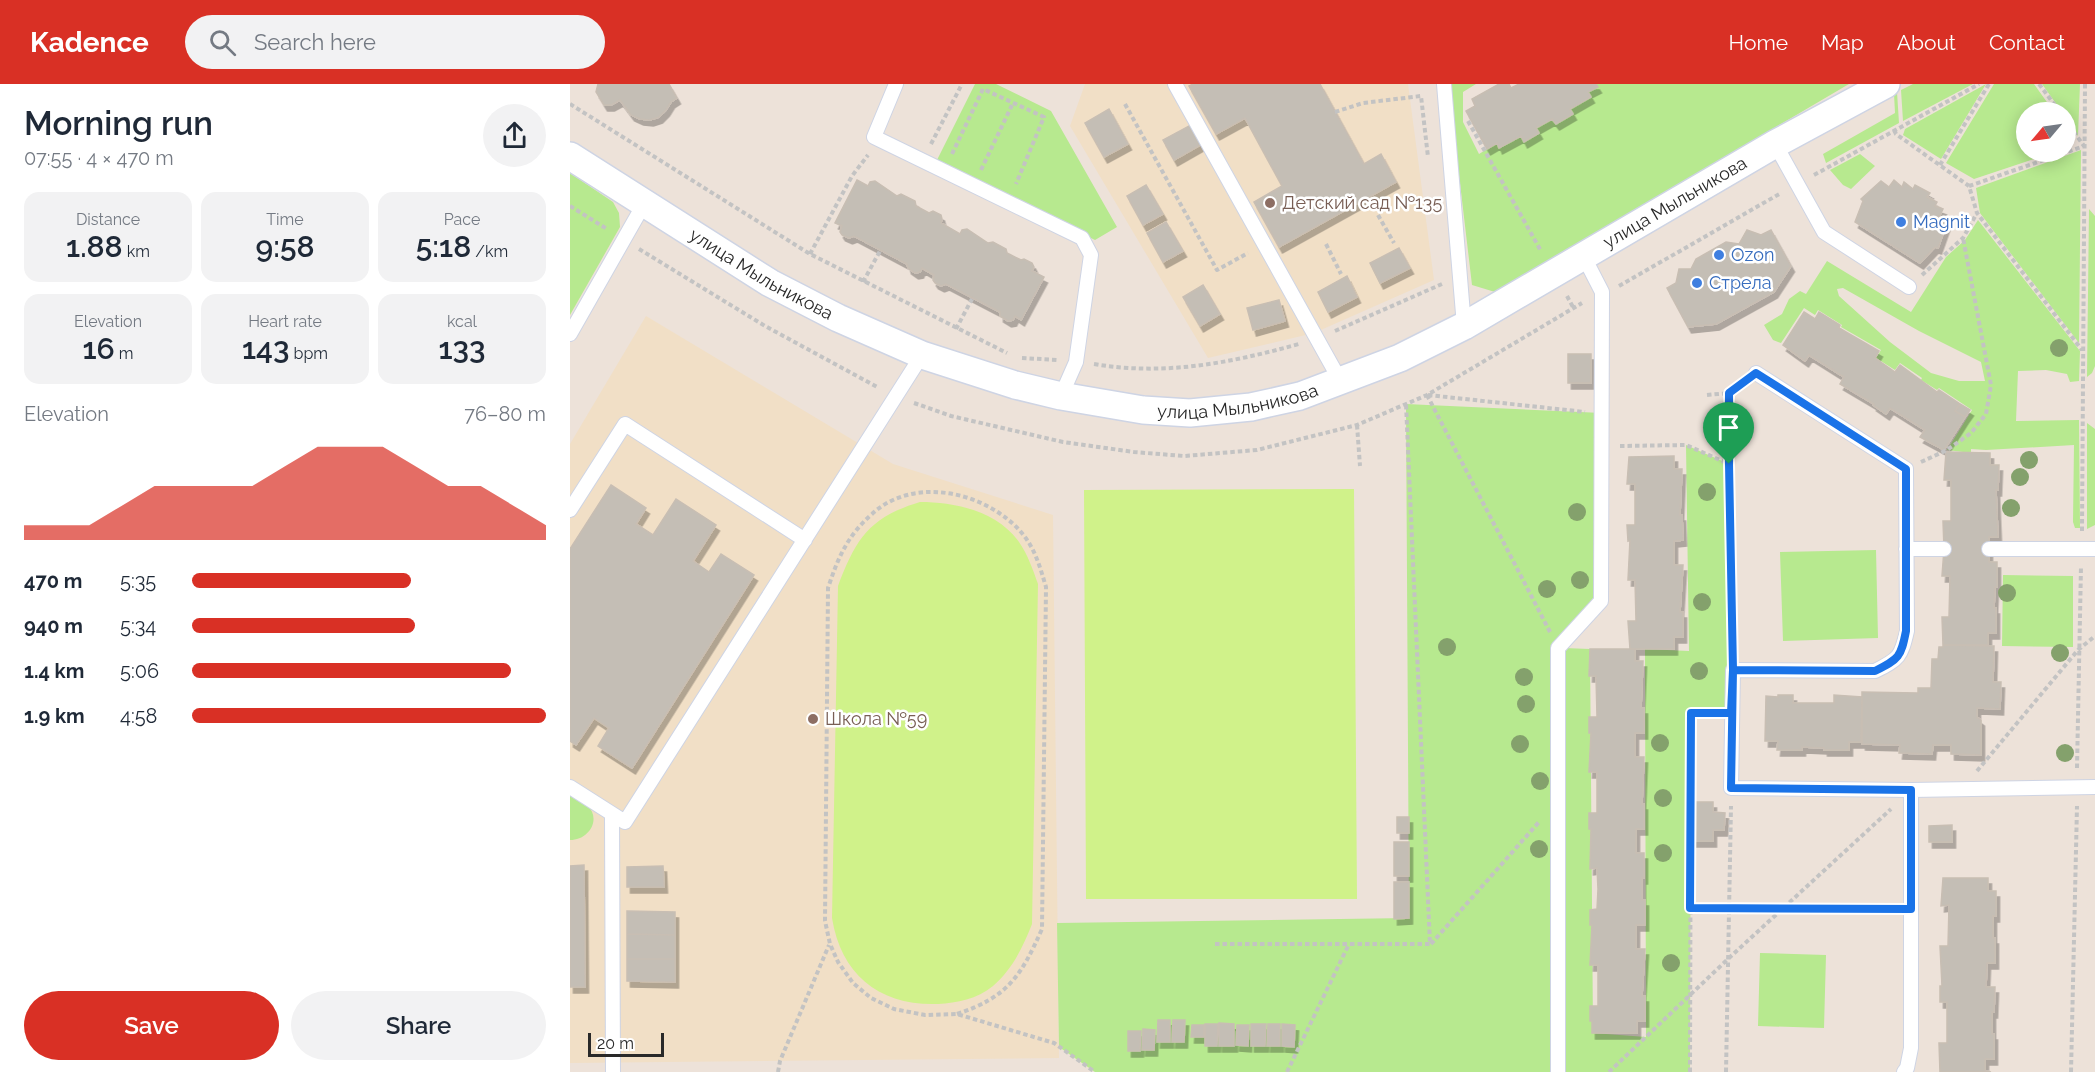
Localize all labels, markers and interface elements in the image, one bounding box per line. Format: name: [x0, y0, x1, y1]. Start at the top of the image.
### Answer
search box: [185, 15, 605, 69]
text: Kadence: [30, 26, 149, 59]
icon: search: [206, 26, 239, 59]
text: Search here: [254, 29, 376, 55]
text: Home: [1729, 30, 1788, 55]
text: Map: [1821, 30, 1864, 55]
text: About: [1897, 30, 1956, 55]
text: Contact: [1989, 30, 2065, 55]
north arrow: [2016, 102, 2076, 162]
map controls: [2016, 102, 2076, 162]
text: Morning run: [24, 104, 213, 143]
button: share: [483, 104, 546, 167]
text: 07:55 · 4 × 470 m: [24, 146, 174, 170]
street label: улица Мыльникова: [1599, 152, 1750, 252]
place label: Детский сад №135: [1282, 192, 1442, 213]
marker: Детский сад №135: [1263, 196, 1277, 210]
text: Distance: [76, 210, 140, 229]
text: Time: [266, 210, 304, 229]
text: Pace: [444, 210, 480, 229]
place label: Magnit: [1913, 211, 1970, 232]
marker: Magnit: [1894, 215, 1908, 229]
street label: улица Мыльникова: [686, 224, 837, 324]
text: 1.88: [66, 229, 123, 264]
text: 9:58: [256, 229, 314, 264]
text: 5:18: [416, 229, 471, 264]
text: km: [123, 242, 150, 261]
text: /km: [471, 242, 508, 261]
place label: Ozon: [1731, 244, 1774, 265]
marker: Ozon: [1712, 248, 1726, 262]
place label: Стрела: [1709, 272, 1772, 293]
marker: Стрела: [1690, 276, 1704, 290]
text: Elevation: [74, 312, 142, 331]
text: Heart rate: [248, 312, 322, 331]
text: kcal: [447, 312, 477, 331]
text: 16: [82, 331, 115, 366]
text: 143: [242, 331, 290, 366]
text: 133: [438, 331, 486, 366]
text: m: [115, 344, 134, 363]
text: bpm: [290, 344, 328, 363]
street label: улица Мыльникова: [1157, 379, 1321, 423]
text: Elevation: [24, 402, 109, 426]
text: 76–80 m: [464, 402, 546, 426]
pin: [1703, 402, 1754, 464]
icon: arrive: [1712, 411, 1745, 444]
text: 470 m: [24, 569, 82, 593]
text: 5:35: [120, 569, 156, 593]
text: 940 m: [24, 614, 83, 638]
text: 5:34: [120, 614, 156, 638]
text: 1.4 km: [24, 659, 84, 683]
text: 5:06: [120, 659, 159, 683]
text: 1.9 km: [24, 704, 85, 728]
text: 4:58: [120, 704, 157, 728]
place label: Школа №59: [825, 708, 927, 729]
marker: Школа №59: [806, 712, 820, 726]
button: Save: [24, 991, 279, 1060]
button: Share: [291, 991, 546, 1060]
scale bar: [588, 1030, 664, 1058]
text: 20 m: [597, 1034, 634, 1053]

